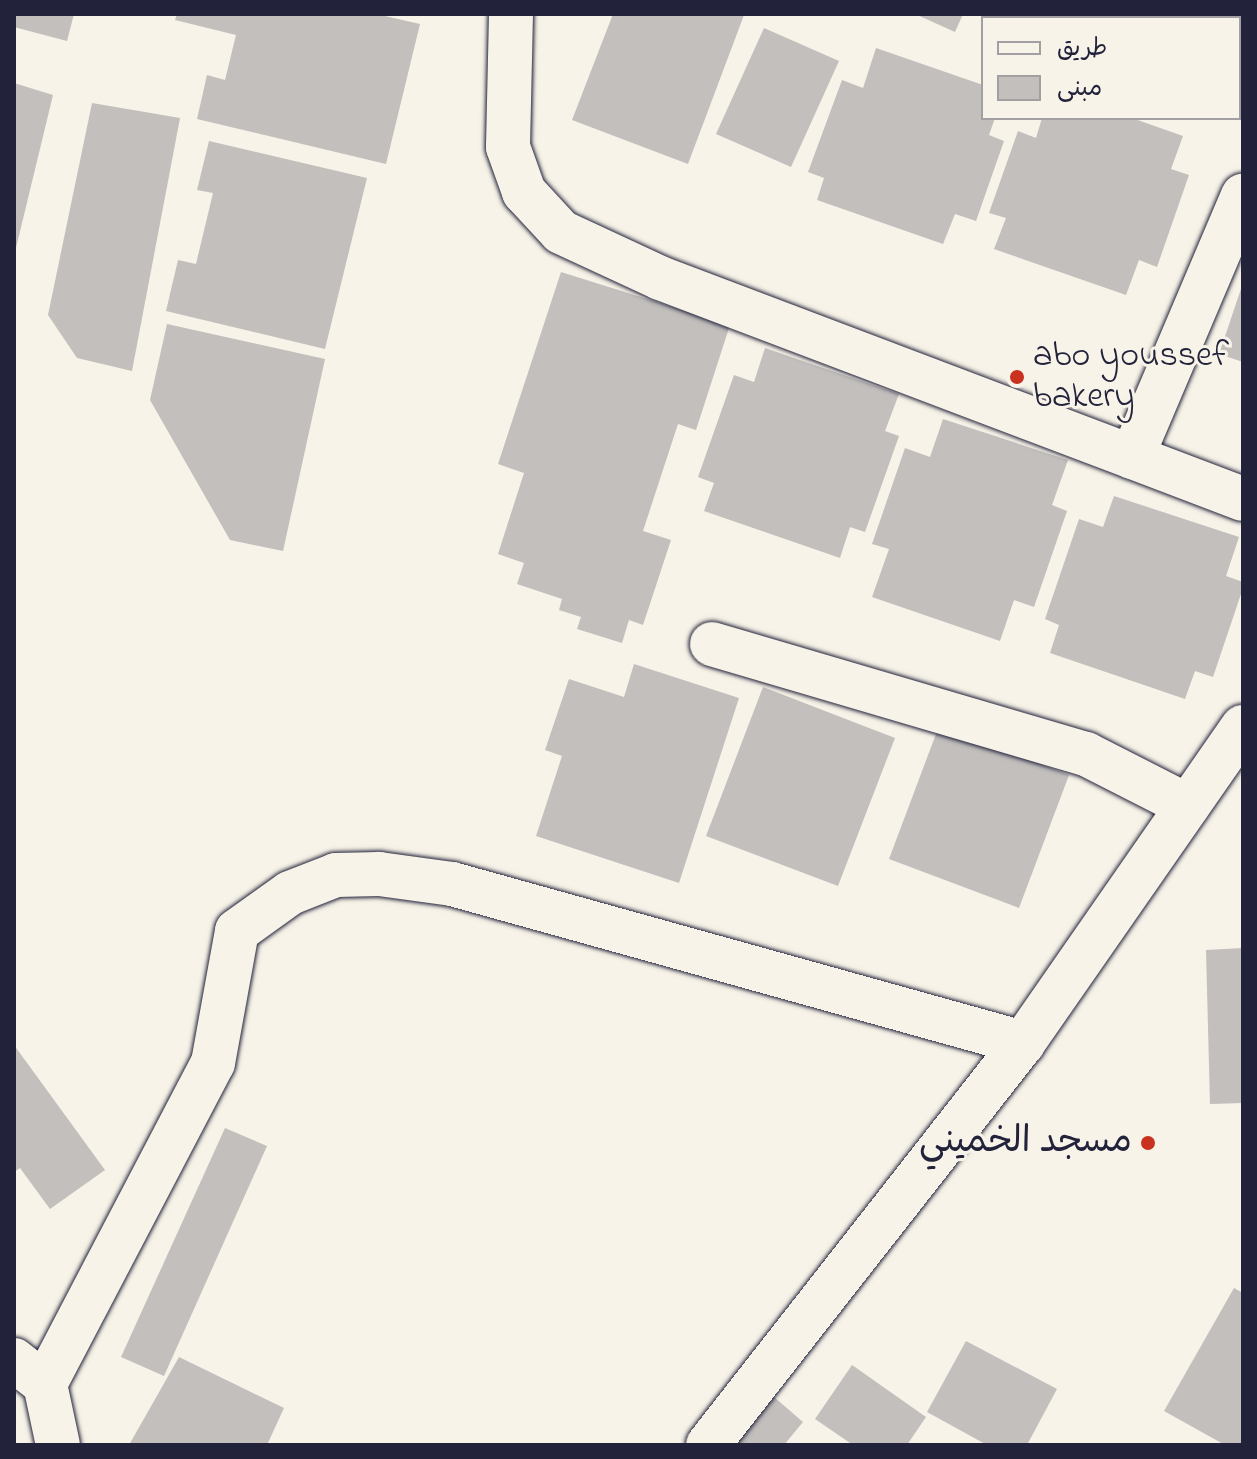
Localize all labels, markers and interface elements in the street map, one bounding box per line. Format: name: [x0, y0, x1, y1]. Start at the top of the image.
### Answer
legend: [981, 16, 1241, 120]
text: طريق: [1057, 32, 1107, 67]
text: مبنى: [1057, 72, 1102, 107]
place label: abo youssef bakery: [1033, 334, 1229, 419]
marker: abo youssef bakery: [1008, 368, 1026, 386]
place label: مسجد الخميني: [919, 1121, 1132, 1165]
marker: مسجد الخميني: [1139, 1134, 1157, 1152]

